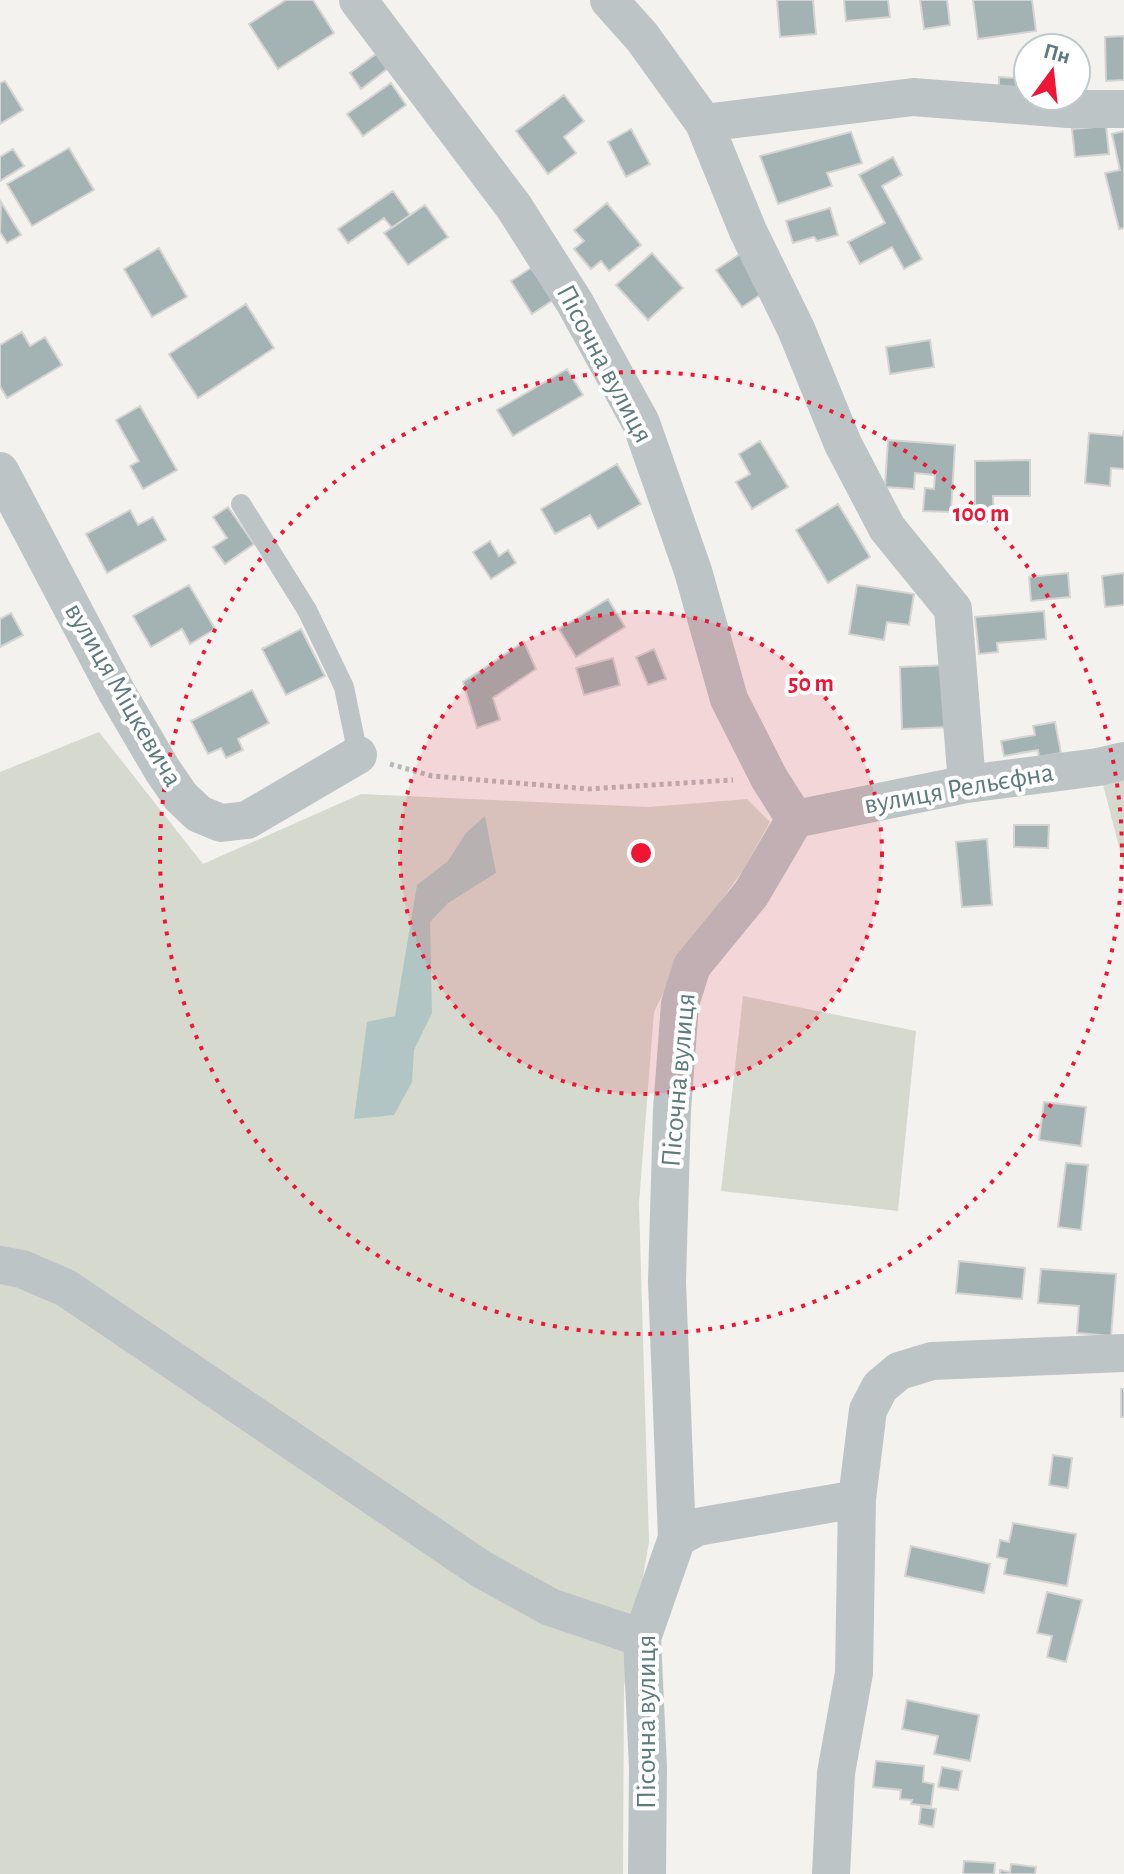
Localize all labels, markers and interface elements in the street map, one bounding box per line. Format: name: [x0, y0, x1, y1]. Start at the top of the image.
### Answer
north arrow: [1012, 32, 1092, 112]
text: Пн: [1041, 40, 1073, 68]
street label: Пісочна вулиця: [551, 280, 657, 448]
text: 100 m: [953, 502, 1009, 526]
street label: вулиця Міцкевича: [59, 598, 187, 792]
text: 50 m: [788, 672, 834, 696]
street label: вулиця Рельєфна: [862, 759, 1056, 819]
centre of rings: [627, 839, 655, 867]
street label: Пісочна вулиця: [657, 992, 701, 1168]
street label: Пісочна вулиця: [633, 1635, 661, 1809]

